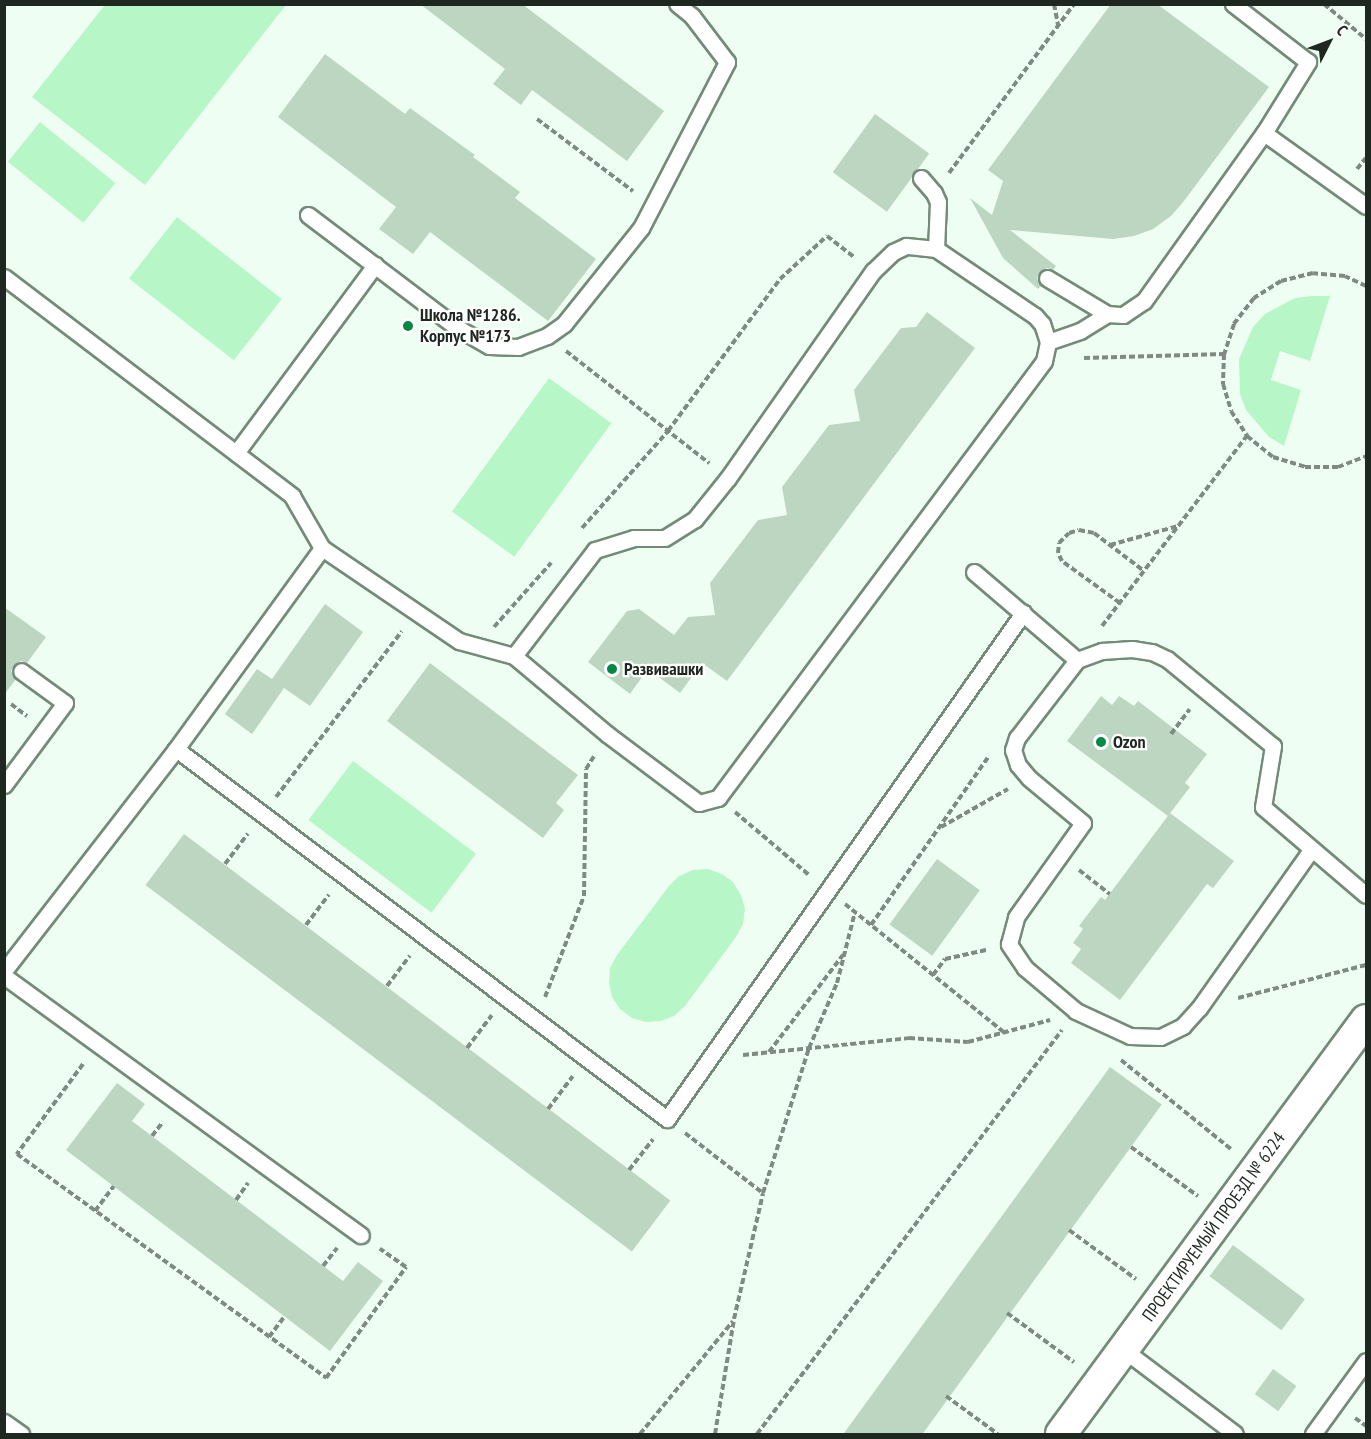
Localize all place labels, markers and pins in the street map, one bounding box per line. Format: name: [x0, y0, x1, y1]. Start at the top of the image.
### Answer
place label: Школа №1286. Корпус №173: [420, 305, 520, 348]
marker: Школа №1286. Корпус №173: [401, 319, 415, 333]
place label: Развивашки: [624, 658, 703, 680]
marker: Развивашки: [605, 662, 619, 676]
place label: Ozon: [1113, 731, 1146, 753]
marker: Ozon: [1094, 735, 1108, 749]

